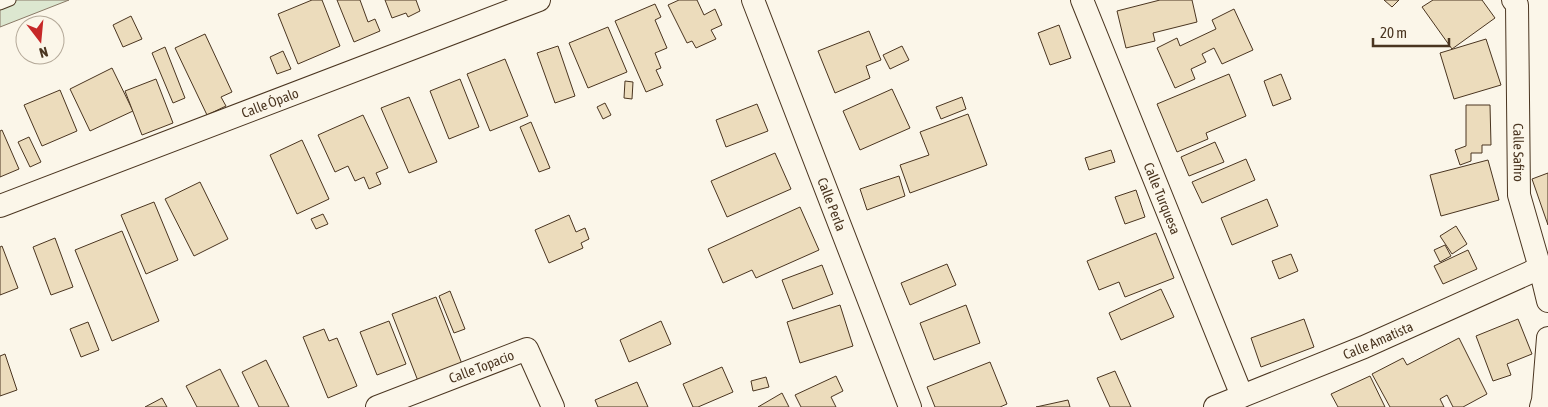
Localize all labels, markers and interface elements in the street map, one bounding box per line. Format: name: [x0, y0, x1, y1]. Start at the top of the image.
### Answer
north arrow: [15, 15, 65, 65]
scale bar: [1373, 15, 1449, 47]
text: 20 m: [1380, 24, 1407, 41]
text: N: [37, 44, 50, 61]
street label: Calle Ópalo: [239, 85, 301, 121]
street label: Calle Safiro: [1510, 123, 1527, 182]
street label: Calle Turquesa: [1141, 160, 1184, 237]
street label: Calle Perla: [814, 175, 849, 233]
street label: Calle Amatista: [1341, 318, 1415, 363]
street label: Calle Topacio: [447, 347, 516, 386]

